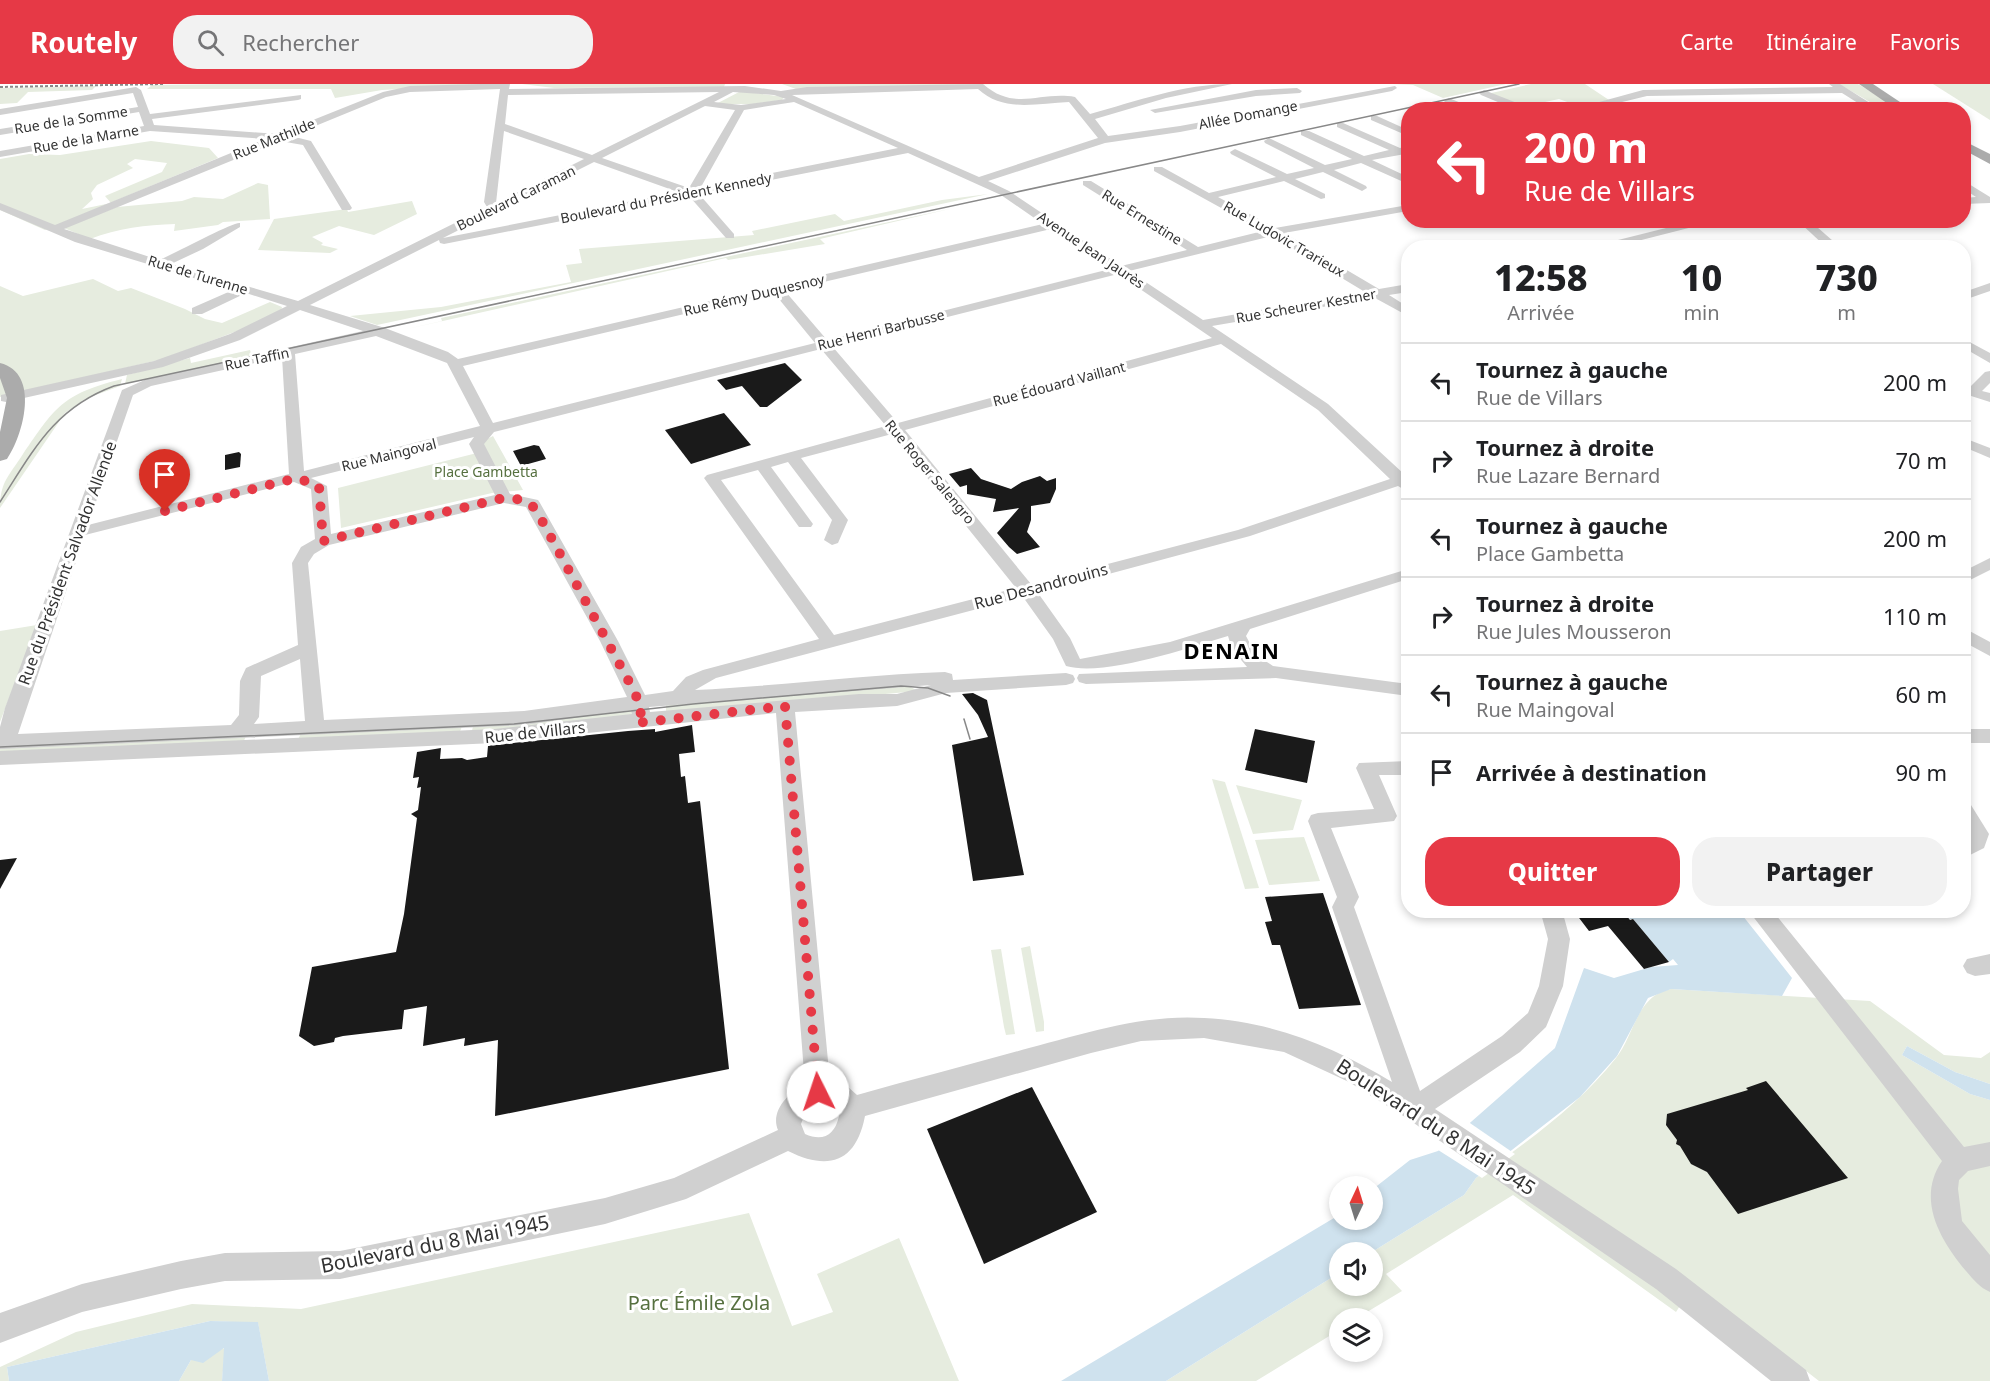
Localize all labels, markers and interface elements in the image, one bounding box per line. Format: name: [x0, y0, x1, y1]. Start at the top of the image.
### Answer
search box: [173, 15, 593, 69]
text: Routely: [30, 23, 137, 61]
icon: search: [194, 26, 227, 59]
text: Rechercher: [242, 27, 359, 57]
text: Carte: [1680, 28, 1733, 56]
text: Itinéraire: [1766, 28, 1857, 56]
text: Favoris: [1890, 28, 1960, 56]
street label: Allée Domange: [1197, 96, 1299, 133]
street label: Rue de la Somme: [13, 101, 129, 138]
street label: Rue Mathilde: [230, 113, 318, 164]
text: 200 m: [1524, 118, 1648, 175]
street label: Rue de la Marne: [32, 120, 140, 157]
icon: left: [1425, 126, 1503, 204]
street label: Boulevard Caraman: [453, 161, 578, 235]
street label: Boulevard du Président Kennedy: [559, 168, 774, 227]
text: Rue de Villars: [1524, 172, 1695, 209]
street label: Rue Ernestine: [1099, 184, 1186, 249]
street label: Rue Ludovic Trarieux: [1220, 196, 1349, 281]
street label: Avenue Jean Jaurès: [1034, 207, 1149, 293]
street label: Rue de Turenne: [146, 250, 250, 299]
text: 12:58: [1494, 253, 1588, 302]
text: 10: [1681, 253, 1722, 302]
text: 730: [1815, 253, 1878, 302]
street label: Rue Rémy Duquesnoy: [682, 269, 827, 320]
street label: Rue Scheurer Kestner: [1234, 284, 1378, 327]
text: Arrivée: [1507, 299, 1574, 326]
text: min: [1683, 299, 1720, 326]
text: m: [1837, 299, 1856, 326]
street label: Rue Henri Barbusse: [815, 305, 946, 354]
street label: Rue Taffin: [223, 342, 291, 375]
text: Tournez à gauche: [1476, 354, 1668, 384]
street label: Rue Édouard Vaillant: [991, 357, 1127, 410]
icon: left: [1425, 366, 1458, 399]
text: 200 m: [1883, 367, 1947, 397]
text: Rue de Villars: [1476, 384, 1603, 411]
street label: Rue Roger Salengro: [881, 416, 980, 528]
text: Tournez à droite: [1476, 432, 1654, 462]
street label: Rue Maingoval: [339, 434, 438, 475]
street label: Rue du Président Salvador Allende: [13, 438, 121, 688]
icon: right: [1425, 444, 1458, 477]
text: 70 m: [1896, 445, 1947, 475]
pin: [139, 449, 190, 511]
icon: arrive: [148, 458, 181, 491]
park label: Place Gambetta: [434, 462, 538, 481]
text: Rue Lazare Bernard: [1476, 462, 1660, 489]
text: Tournez à gauche: [1476, 510, 1668, 540]
icon: left: [1425, 522, 1458, 555]
text: 200 m: [1883, 523, 1947, 553]
text: Place Gambetta: [1476, 540, 1624, 567]
street label: Rue Desandrouins: [972, 558, 1110, 614]
text: Tournez à droite: [1476, 588, 1654, 618]
icon: right: [1425, 600, 1458, 633]
text: 110 m: [1883, 601, 1947, 631]
text: Rue Jules Mousseron: [1476, 618, 1672, 645]
district label: DENAIN: [1184, 635, 1280, 665]
text: Tournez à gauche: [1476, 666, 1668, 696]
icon: left: [1425, 678, 1458, 711]
text: 60 m: [1896, 679, 1947, 709]
text: Rue Maingoval: [1476, 696, 1615, 723]
street label: Rue de Villars: [483, 716, 587, 748]
icon: arrive: [1425, 756, 1458, 789]
text: Arrivée à destination: [1476, 757, 1707, 787]
text: 90 m: [1896, 757, 1947, 787]
button: Quitter: [1425, 837, 1680, 906]
button: Partager: [1692, 837, 1947, 906]
street label: Boulevard du 8 Mai 1945: [1332, 1052, 1541, 1201]
position arrow: [786, 1060, 850, 1124]
north arrow: [1329, 1176, 1383, 1230]
map controls: [1329, 1176, 1383, 1362]
street label: Boulevard du 8 Mai 1945: [318, 1208, 551, 1279]
button: sound: [1329, 1242, 1383, 1296]
park label: Parc Émile Zola: [628, 1289, 770, 1316]
button: layers: [1329, 1308, 1383, 1362]

